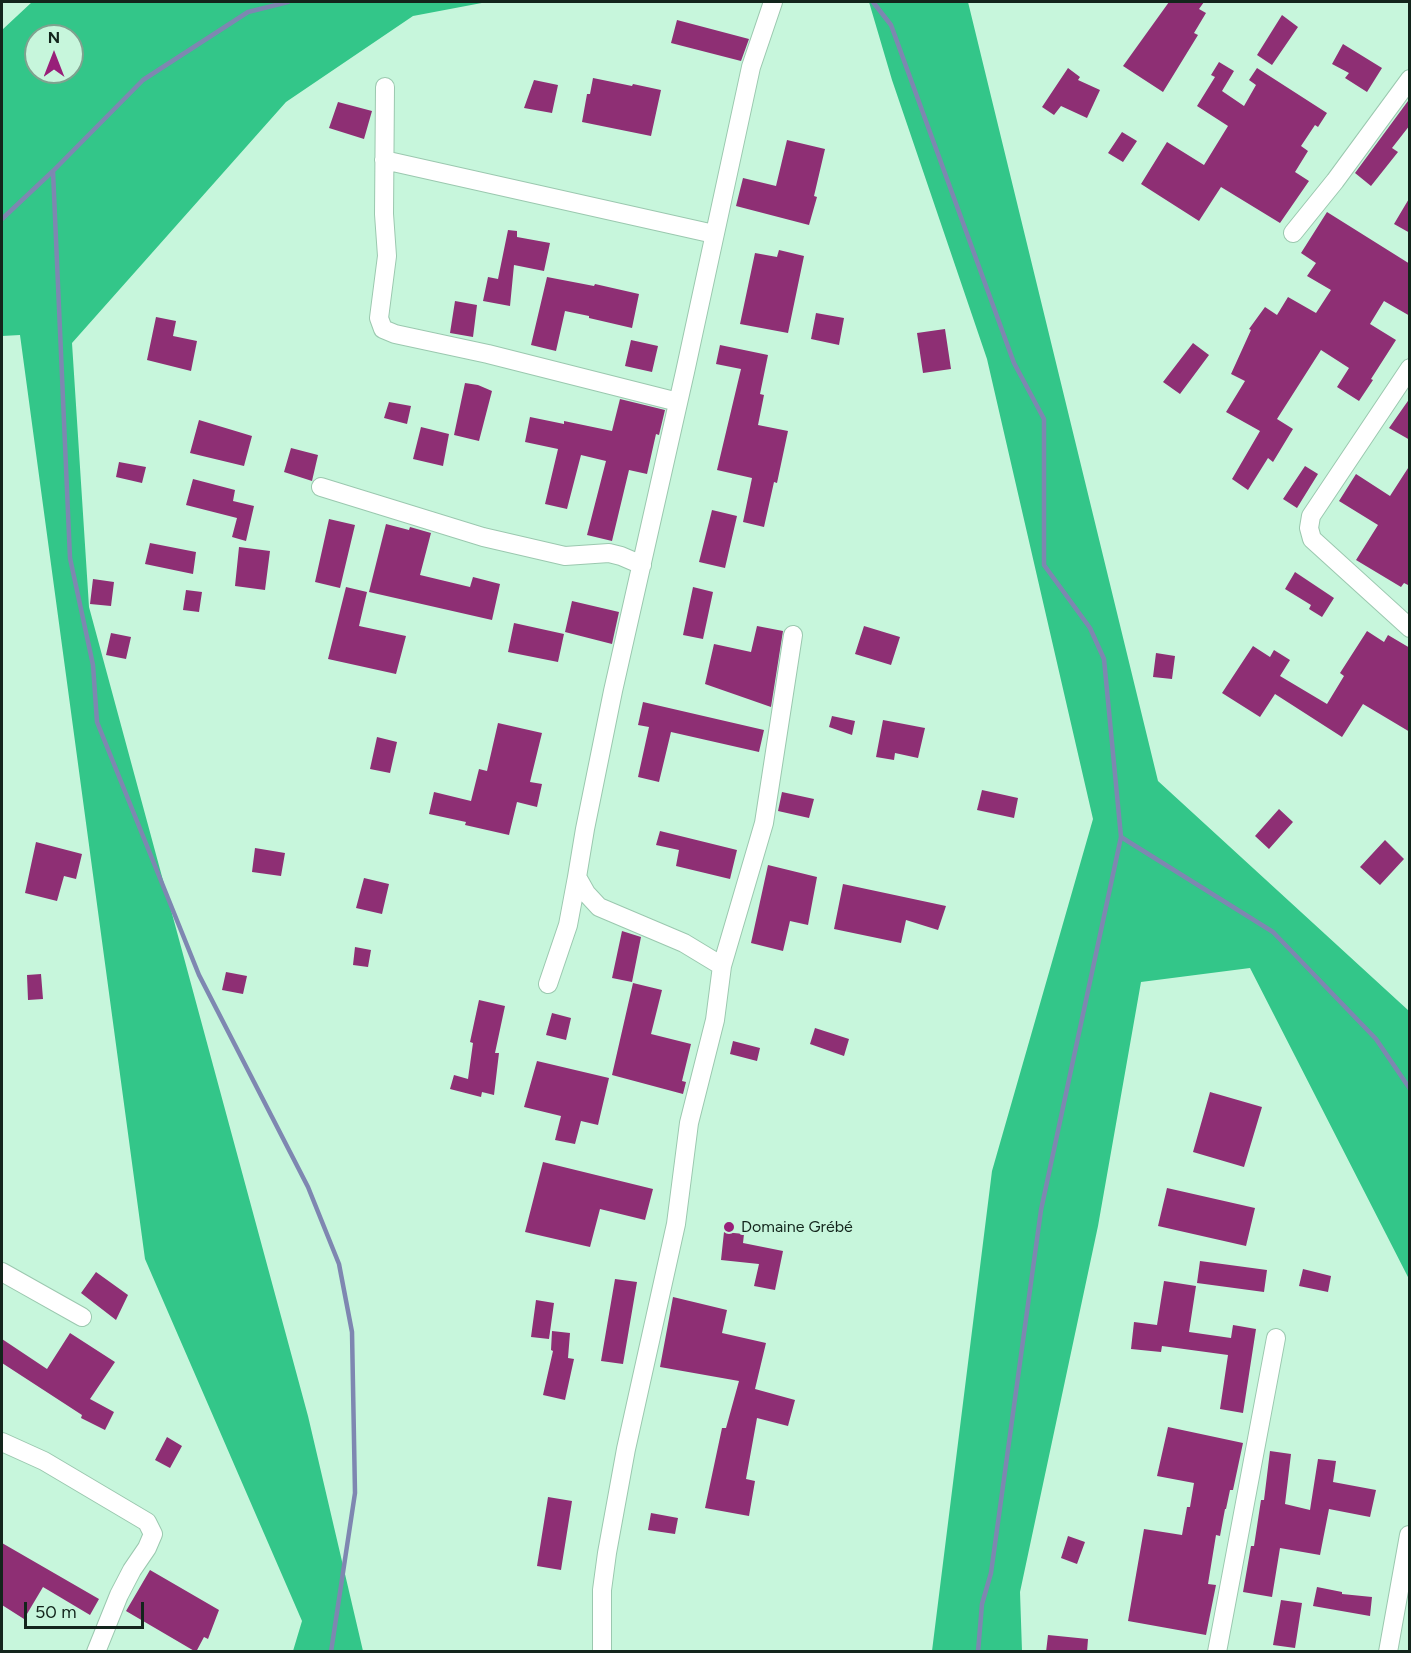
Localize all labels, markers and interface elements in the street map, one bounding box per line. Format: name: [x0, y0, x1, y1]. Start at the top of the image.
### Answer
north arrow: [24, 24, 84, 84]
text: N: [48, 28, 60, 47]
place label: Domaine Grébé: [741, 1217, 853, 1237]
marker: Domaine Grébé: [722, 1220, 736, 1234]
scale bar: [27, 1590, 147, 1628]
text: 50 m: [35, 1601, 77, 1623]

